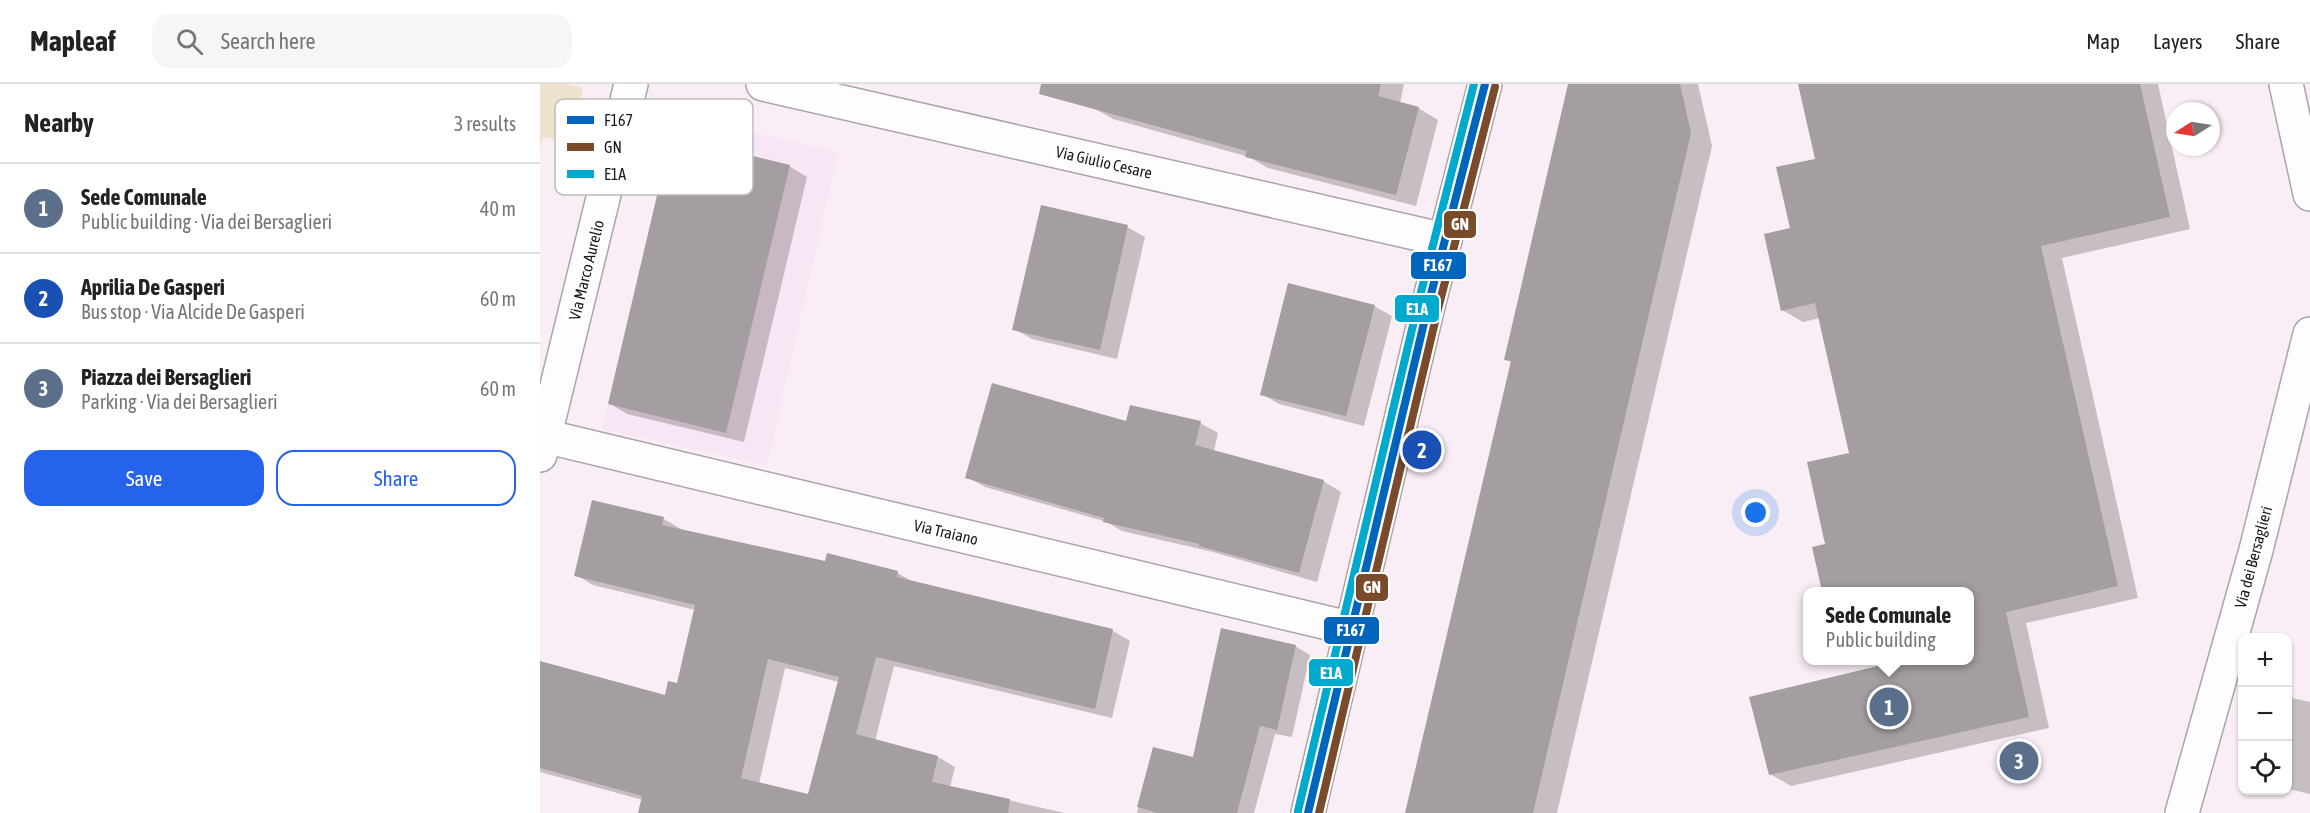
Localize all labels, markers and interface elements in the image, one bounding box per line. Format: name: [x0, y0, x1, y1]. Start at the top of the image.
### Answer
search box: [152, 14, 572, 68]
text: Mapleaf: [30, 25, 116, 57]
icon: search: [173, 25, 206, 58]
text: Search here: [221, 28, 316, 54]
text: Map: [2086, 29, 2120, 53]
text: Layers: [2153, 29, 2203, 53]
text: Share: [2236, 29, 2280, 53]
legend: [555, 99, 753, 195]
north arrow: [2166, 102, 2220, 156]
text: Nearby: [24, 108, 94, 138]
text: F167: [604, 111, 633, 129]
text: 3 results: [454, 112, 516, 135]
text: GN: [604, 138, 622, 156]
street label: Via Giulio Cesare: [1054, 142, 1154, 182]
text: E1A: [604, 165, 626, 183]
text: Sede Comunale: [81, 184, 207, 210]
text: 1: [39, 197, 48, 220]
text: 40 m: [480, 197, 516, 220]
text: Public building · Via dei Bersaglieri: [81, 210, 332, 233]
line badge: GN: [1443, 210, 1477, 239]
text: GN: [1451, 215, 1469, 233]
street label: Via Marco Aurelio: [565, 218, 607, 322]
line badge: F167: [1410, 251, 1467, 280]
text: F167: [1423, 256, 1453, 274]
text: Aprilia De Gasperi: [81, 274, 225, 300]
text: 2: [39, 287, 48, 310]
text: 60 m: [480, 287, 516, 310]
line badge: E1A: [1394, 294, 1440, 323]
text: Bus stop · Via Alcide De Gasperi: [81, 300, 305, 323]
text: E1A: [1406, 300, 1428, 318]
text: Piazza dei Bersaglieri: [81, 364, 251, 390]
text: 3: [39, 377, 48, 400]
text: 60 m: [480, 377, 516, 400]
text: Parking · Via dei Bersaglieri: [81, 390, 278, 413]
pin: 2: [1402, 428, 1442, 472]
button: Save: [24, 450, 264, 506]
button: Share: [276, 450, 516, 506]
your location: [1741, 498, 1770, 527]
street label: Via dei Bersaglieri: [2231, 504, 2276, 610]
street label: Via Traiano: [912, 516, 980, 548]
line badge: GN: [1355, 573, 1389, 602]
text: GN: [1363, 578, 1381, 596]
popup: [1803, 587, 1974, 665]
text: Sede Comunale: [1826, 602, 1951, 628]
line badge: F167: [1323, 616, 1380, 645]
text: F167: [1336, 621, 1366, 639]
text: Public building: [1826, 628, 1936, 651]
map controls: [2238, 633, 2292, 795]
button: +: [2238, 633, 2292, 687]
line badge: E1A: [1308, 658, 1354, 687]
text: E1A: [1320, 664, 1342, 682]
pin: 1: [1870, 684, 1908, 730]
button: −: [2238, 687, 2292, 741]
pin: 3: [2000, 738, 2038, 784]
button: locate: [2238, 741, 2292, 795]

